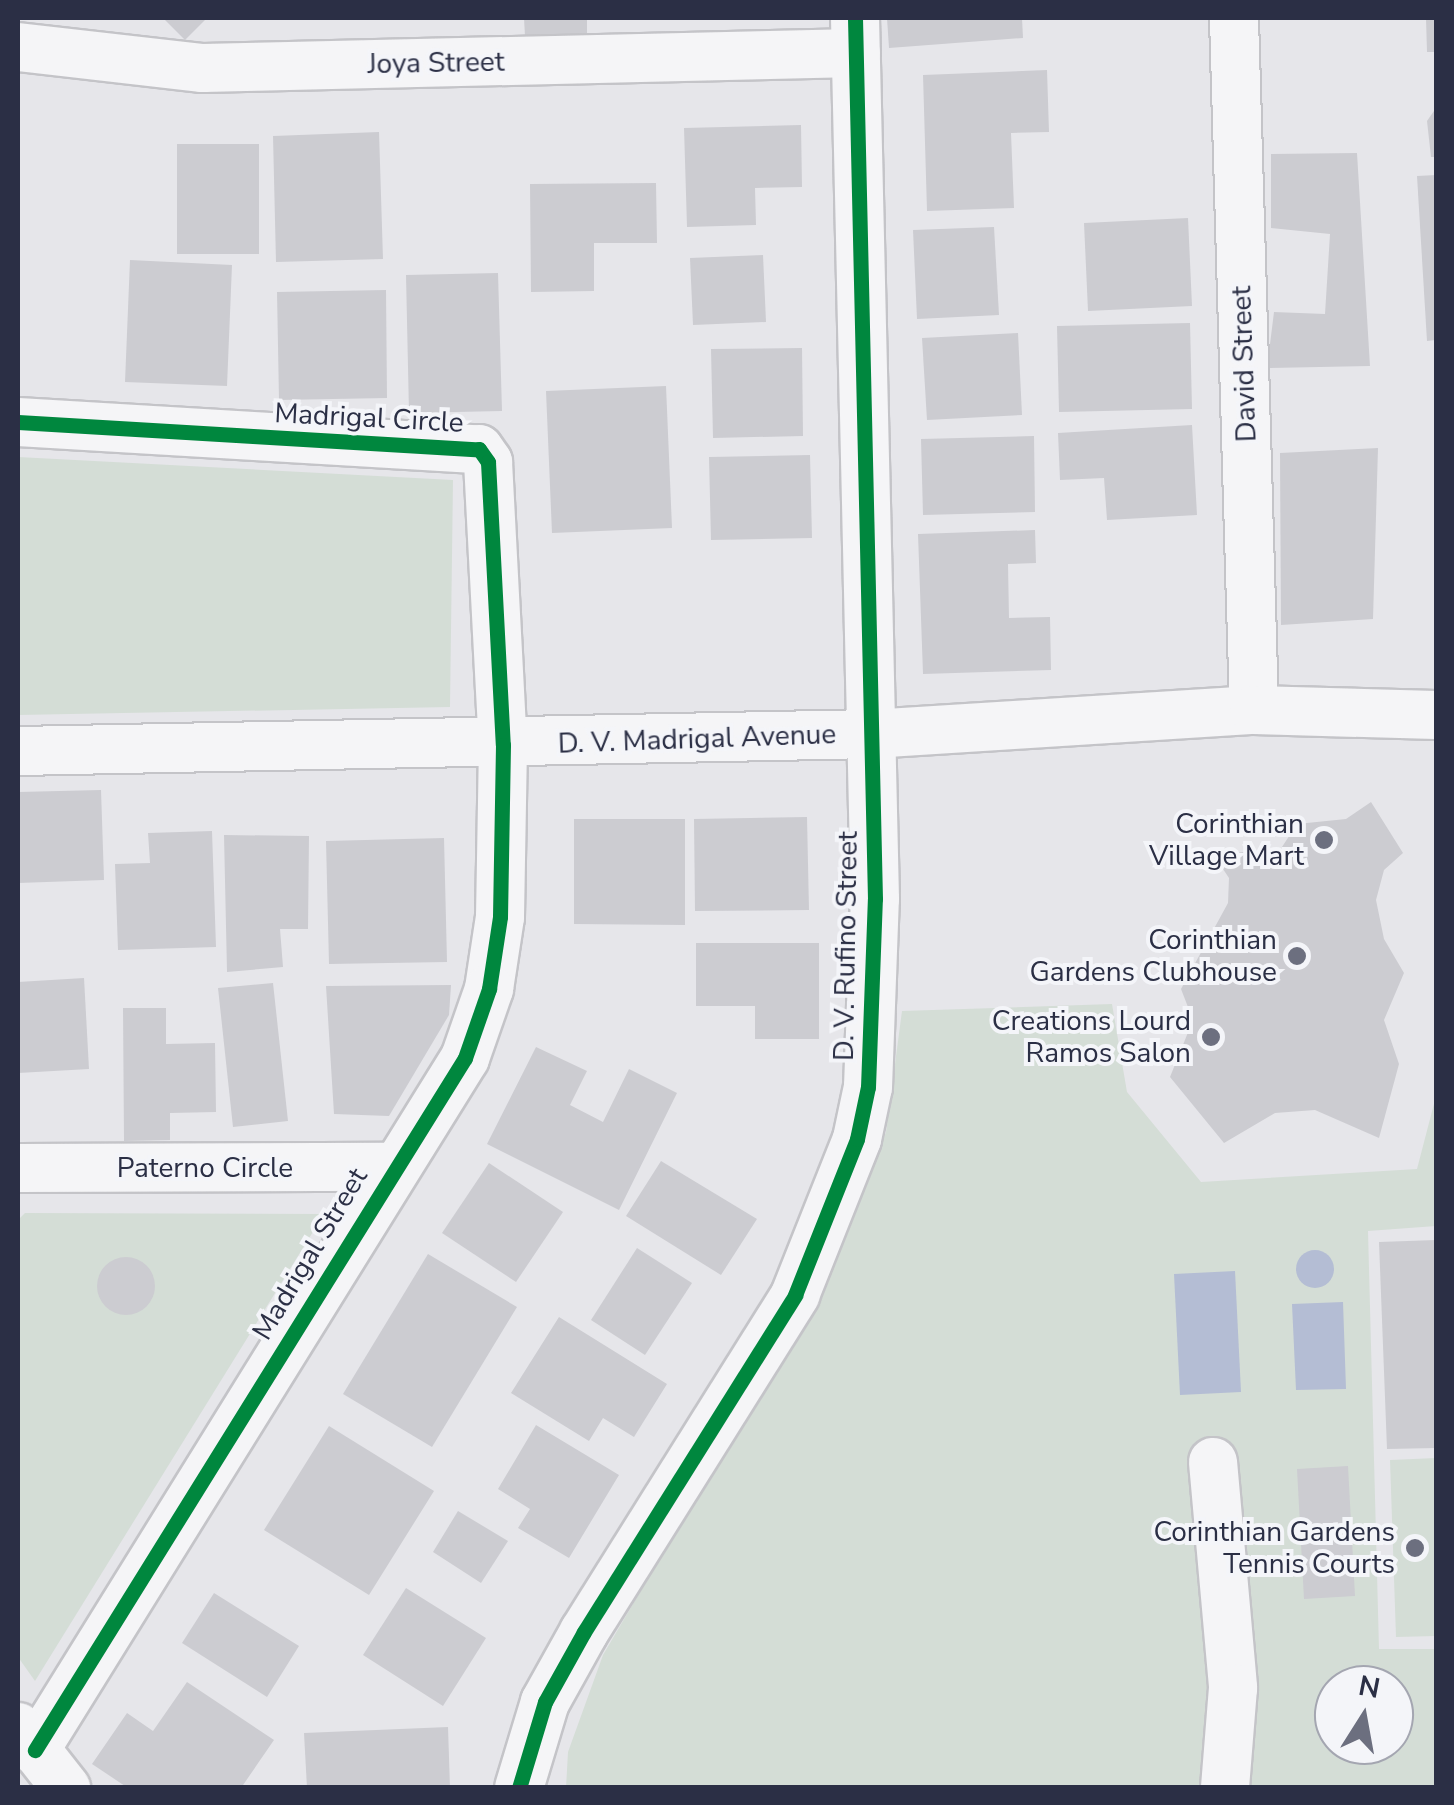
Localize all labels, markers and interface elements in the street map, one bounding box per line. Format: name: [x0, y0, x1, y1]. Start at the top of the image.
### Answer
street label: Joya Street: [367, 45, 505, 81]
street label: David Street: [1224, 285, 1264, 443]
street label: Madrigal Circle: [273, 396, 465, 440]
street label: D. V. Madrigal Avenue: [557, 717, 837, 761]
place label: Corinthian Village Mart: [1149, 807, 1304, 873]
marker: Corinthian Village Mart: [1313, 829, 1335, 851]
street label: D. V. Rufino Street: [827, 831, 865, 1061]
place label: Corinthian Gardens Clubhouse: [1029, 923, 1277, 989]
marker: Corinthian Gardens Clubhouse: [1286, 945, 1308, 967]
place label: Creations Lourd Ramos Salon: [992, 1004, 1191, 1070]
marker: Creations Lourd Ramos Salon: [1200, 1026, 1222, 1048]
street label: Paterno Circle: [117, 1151, 293, 1185]
street label: Madrigal Street: [245, 1162, 375, 1346]
place label: Corinthian Gardens Tennis Courts: [1153, 1515, 1395, 1581]
marker: Corinthian Gardens Tennis Courts: [1404, 1537, 1426, 1559]
north arrow: [1314, 1665, 1414, 1765]
text: N: [1355, 1667, 1383, 1708]

